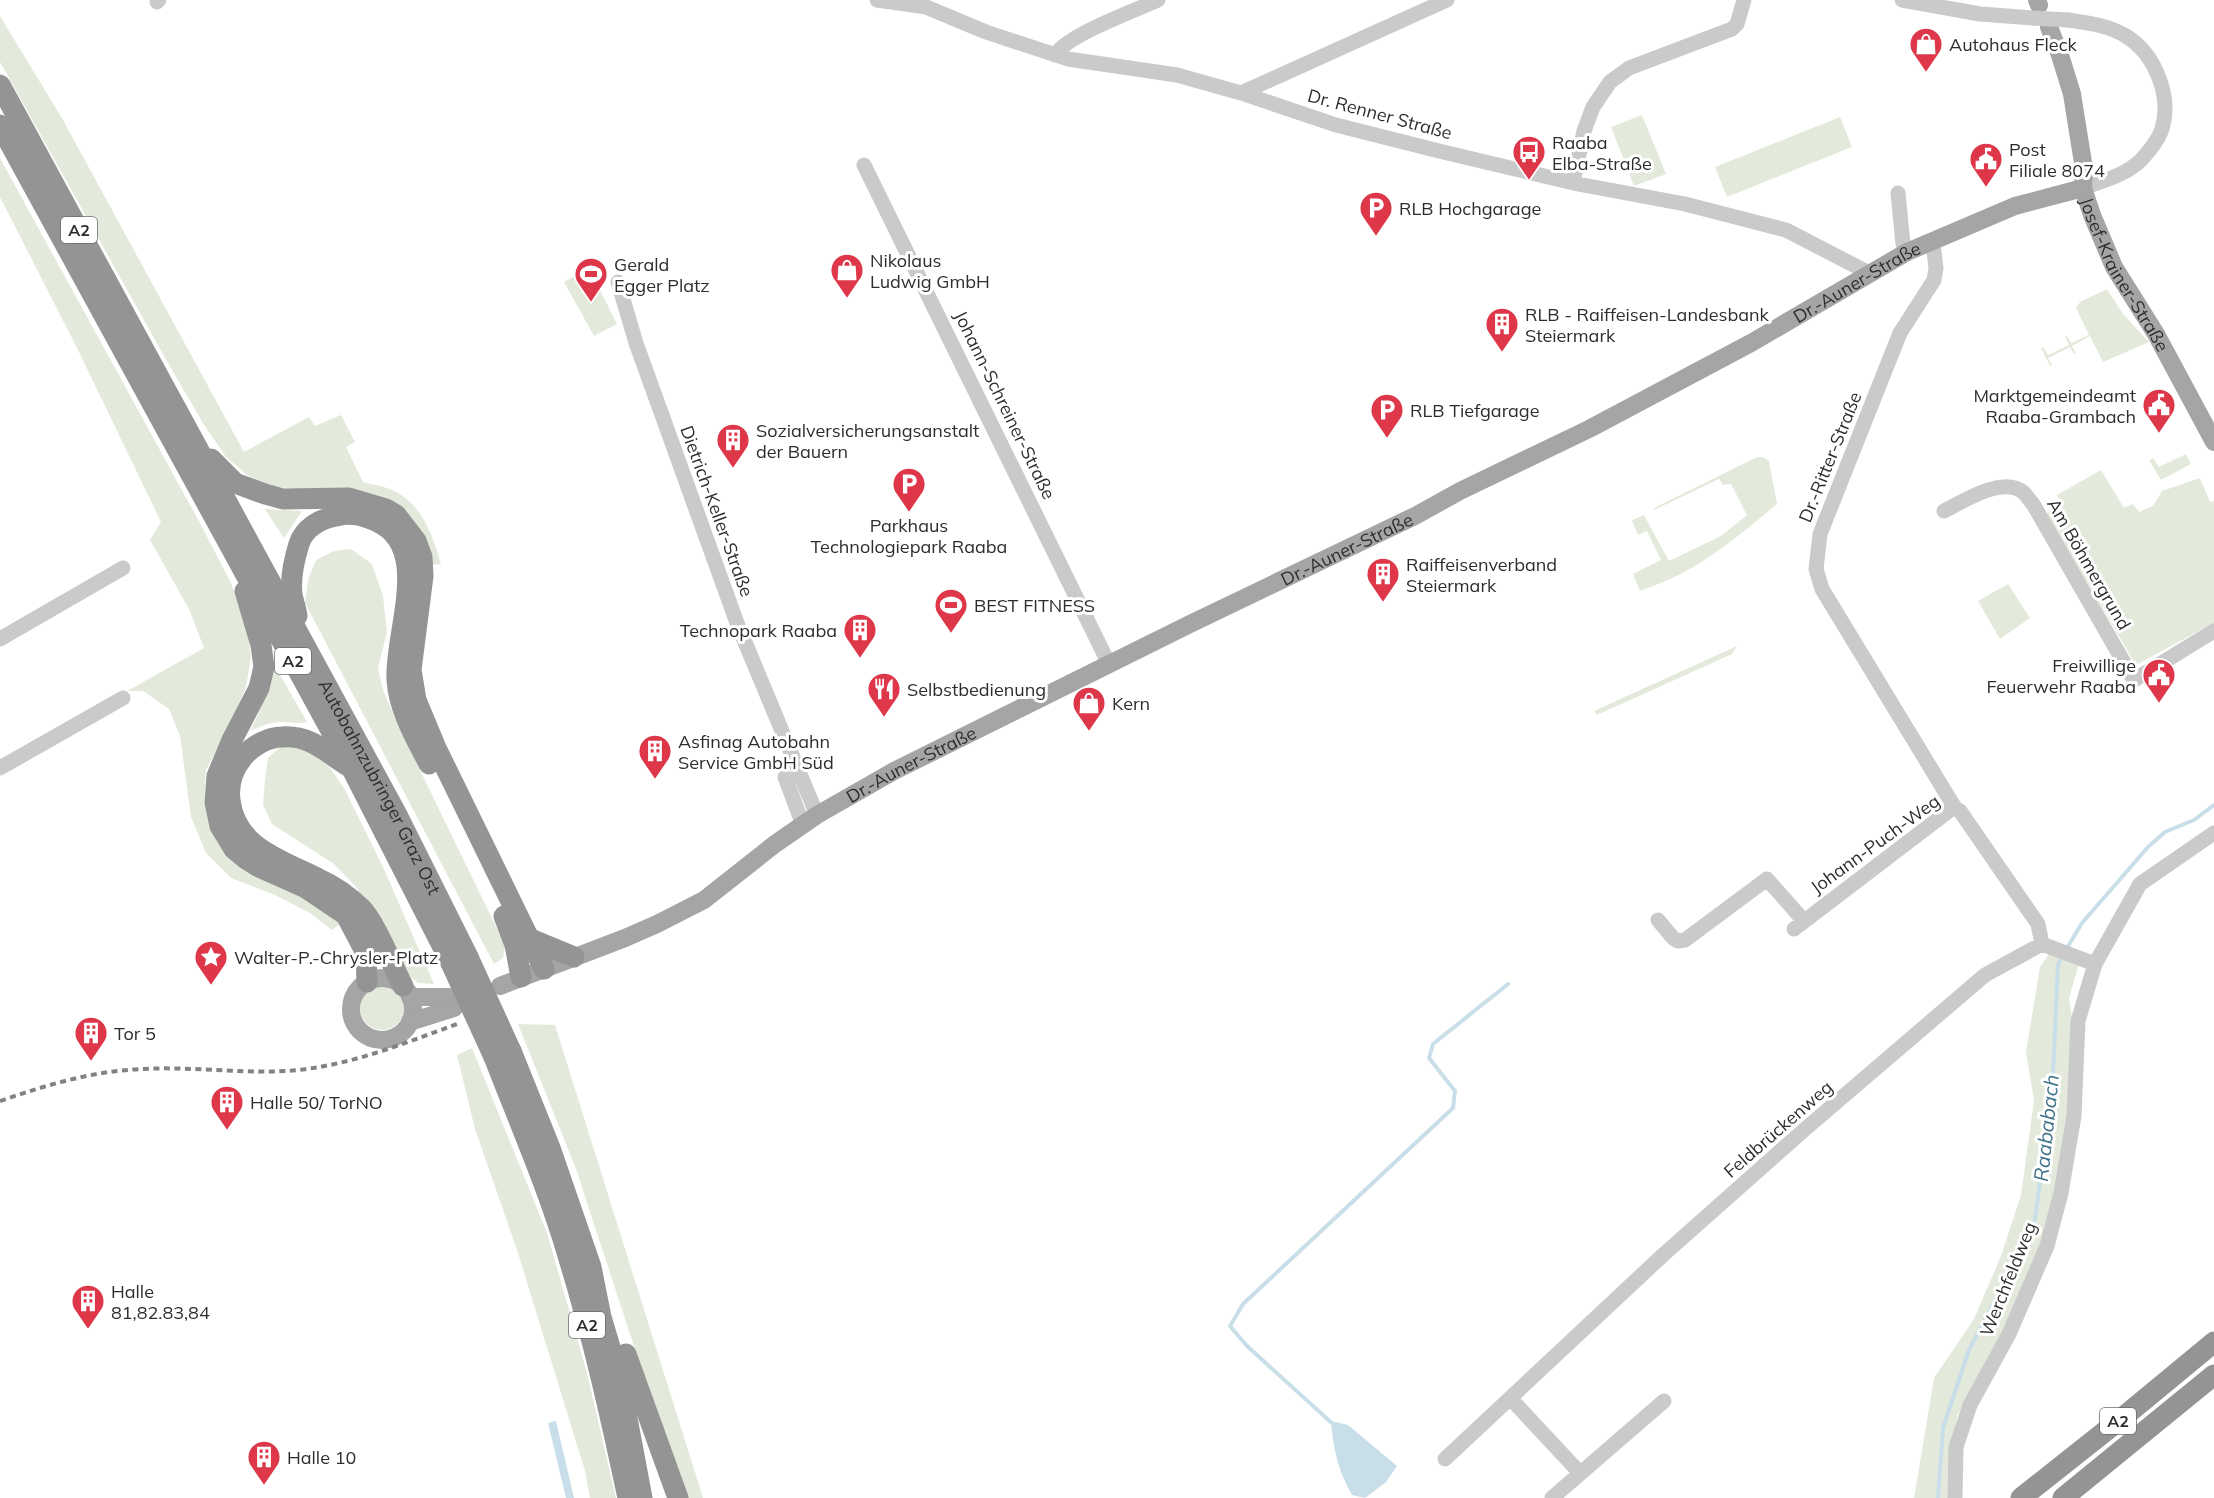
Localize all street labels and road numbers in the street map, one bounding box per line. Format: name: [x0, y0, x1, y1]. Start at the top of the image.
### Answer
street label: Dr. Renner Straße: [1305, 84, 1455, 144]
street label: Josef-Krainer-Straße: [2075, 194, 2175, 355]
road number: A2: [61, 217, 97, 243]
street label: Dr.-Auner-Straße: [1789, 236, 1924, 328]
street label: Johann-Schreiner-Straße: [949, 307, 1061, 503]
street label: Dr.-Ritter-Straße: [1793, 388, 1867, 526]
street label: Dietrich-Keller-Straße: [675, 422, 759, 600]
street label: Am Böhmergrund: [2042, 494, 2136, 634]
street label: Dr.-Auner-Straße: [1277, 507, 1416, 590]
road number: A2: [275, 648, 311, 674]
street label: Autobahnzubringer Graz Ost: [314, 675, 446, 898]
street label: Dr.-Auner-Straße: [842, 721, 980, 808]
street label: Johann-Puch-Weg: [1806, 789, 1944, 899]
street label: Feldbrückenweg: [1719, 1075, 1837, 1183]
street label: Werchfeldweg: [1975, 1218, 2041, 1340]
road number: A2: [569, 1312, 605, 1338]
road number: A2: [2100, 1408, 2136, 1434]

